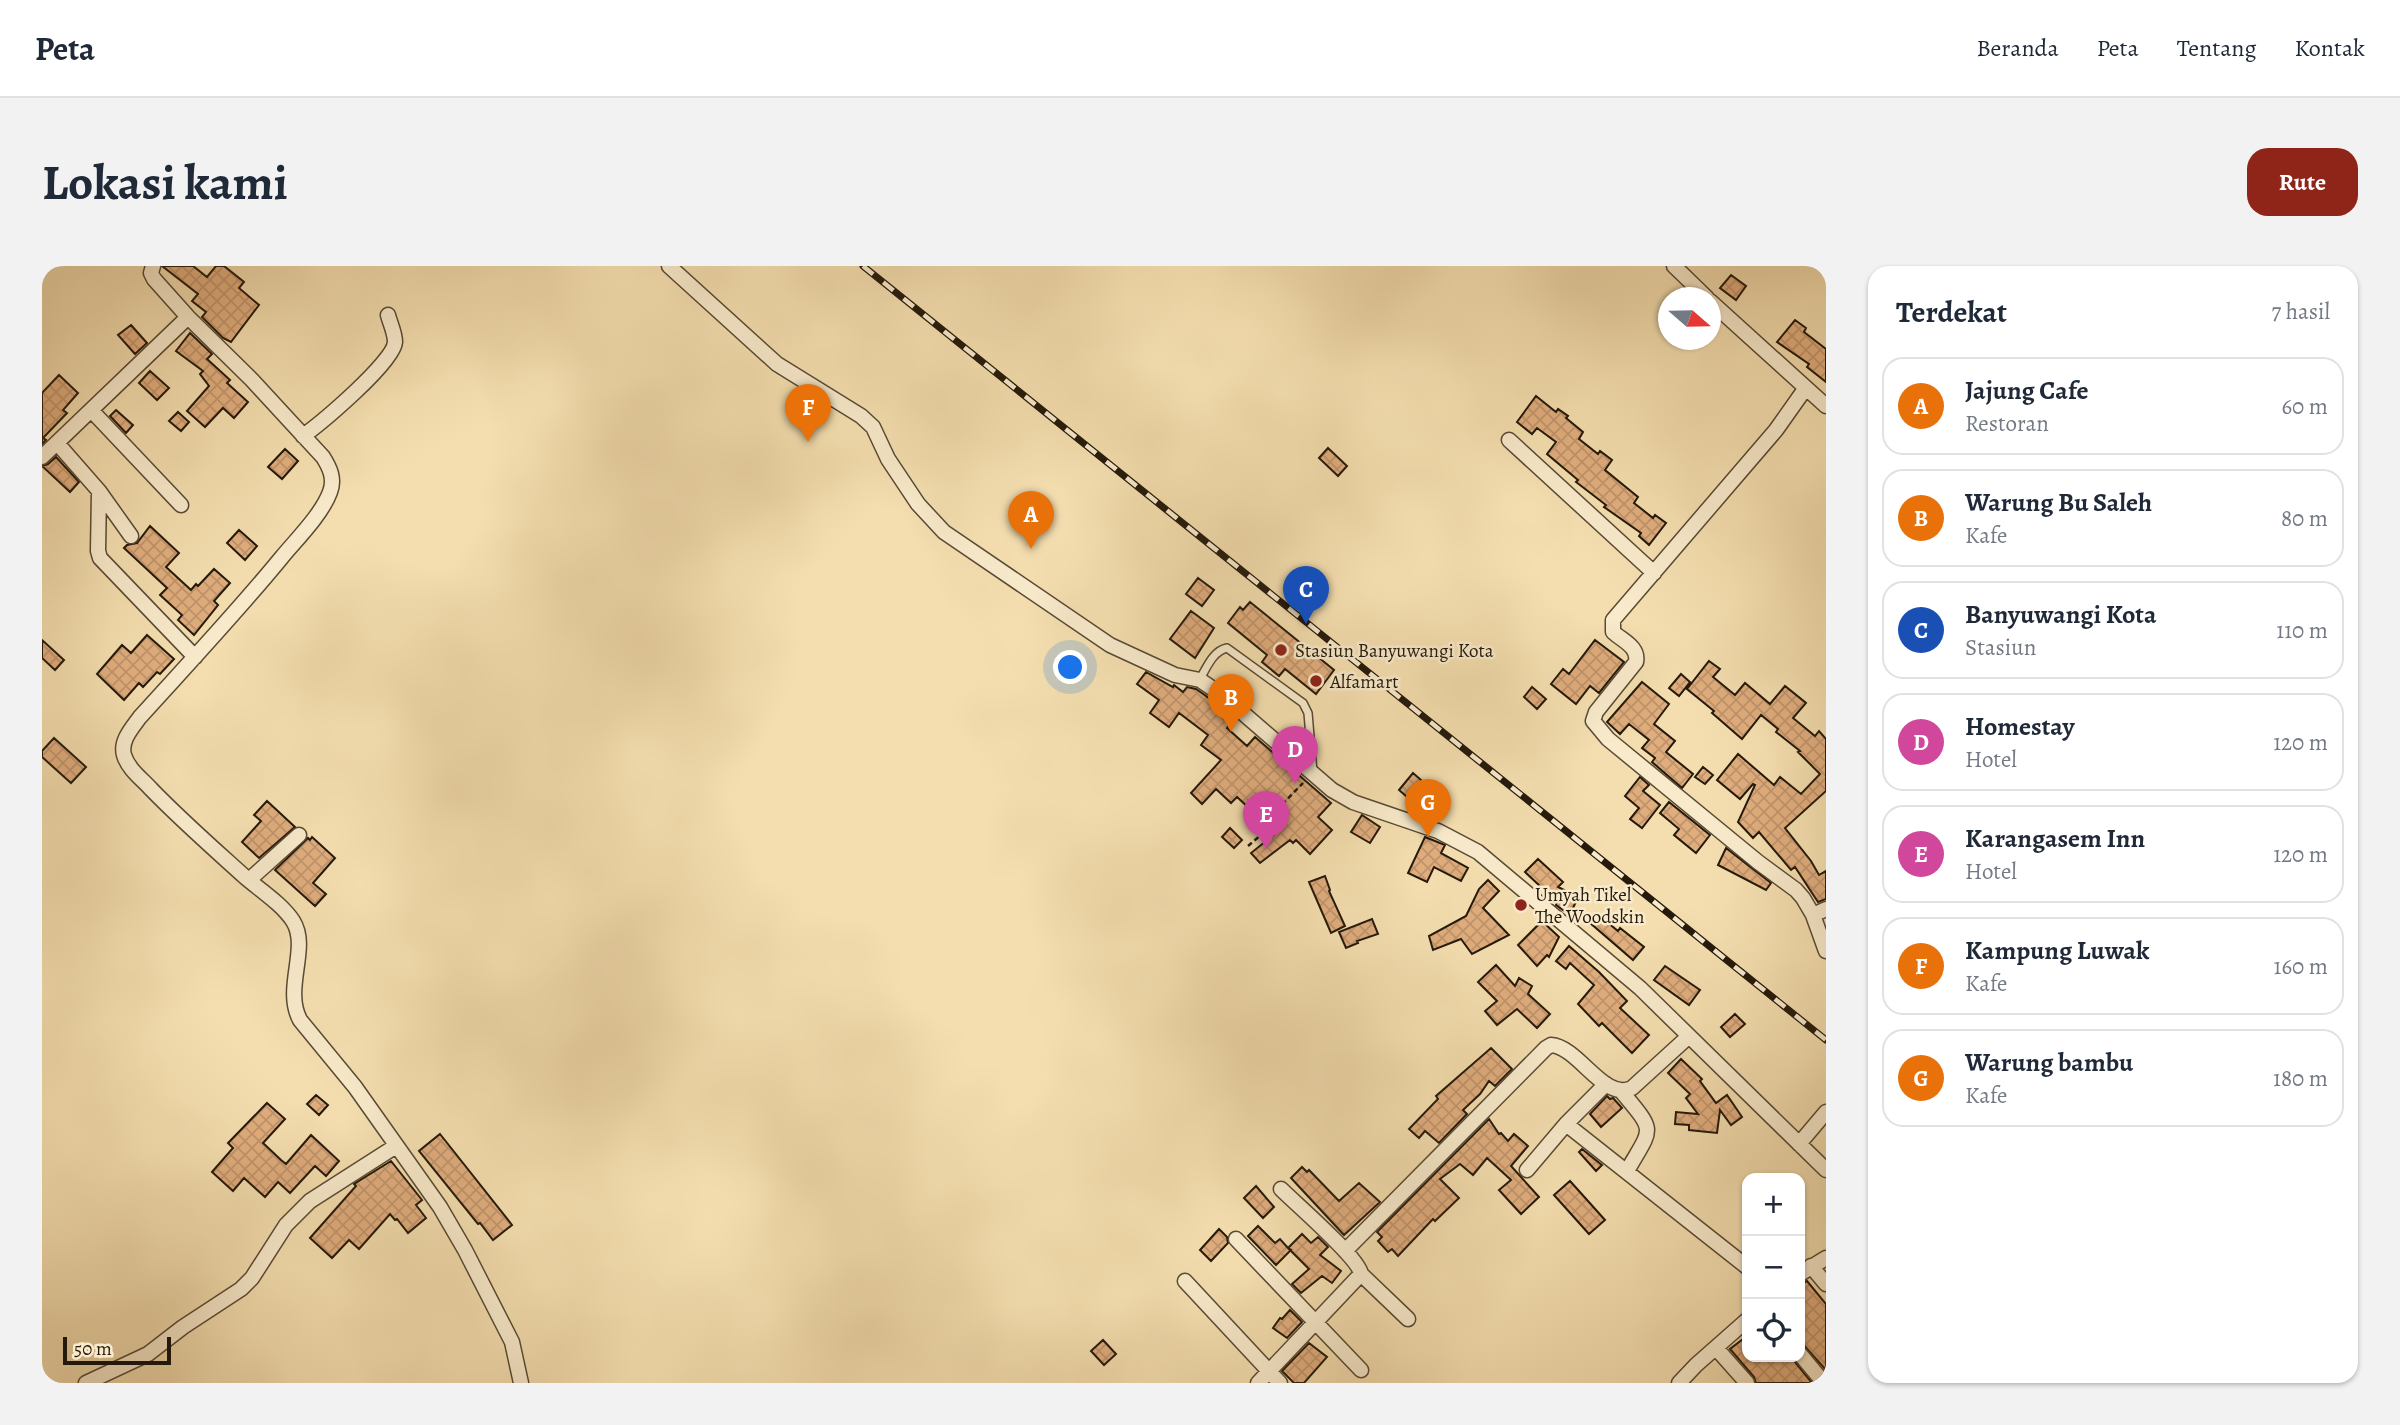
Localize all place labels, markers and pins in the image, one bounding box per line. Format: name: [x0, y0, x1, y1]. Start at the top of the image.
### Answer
pin: F: [785, 384, 831, 442]
pin: A: [1008, 491, 1054, 549]
pin: C: [1283, 566, 1329, 624]
place label: Stasiun Banyuwangi Kota: [1295, 638, 1494, 664]
marker: Stasiun Banyuwangi Kota: [1273, 642, 1289, 658]
place label: Alfamart: [1329, 669, 1399, 695]
marker: Alfamart: [1308, 673, 1324, 689]
pin: B: [1208, 674, 1254, 732]
pin: D: [1272, 726, 1318, 784]
pin: G: [1405, 779, 1451, 837]
pin: E: [1243, 791, 1289, 849]
place label: Umyah Tikel The Woodskin: [1535, 882, 1644, 930]
marker: Umyah Tikel The Woodskin: [1513, 897, 1529, 913]

